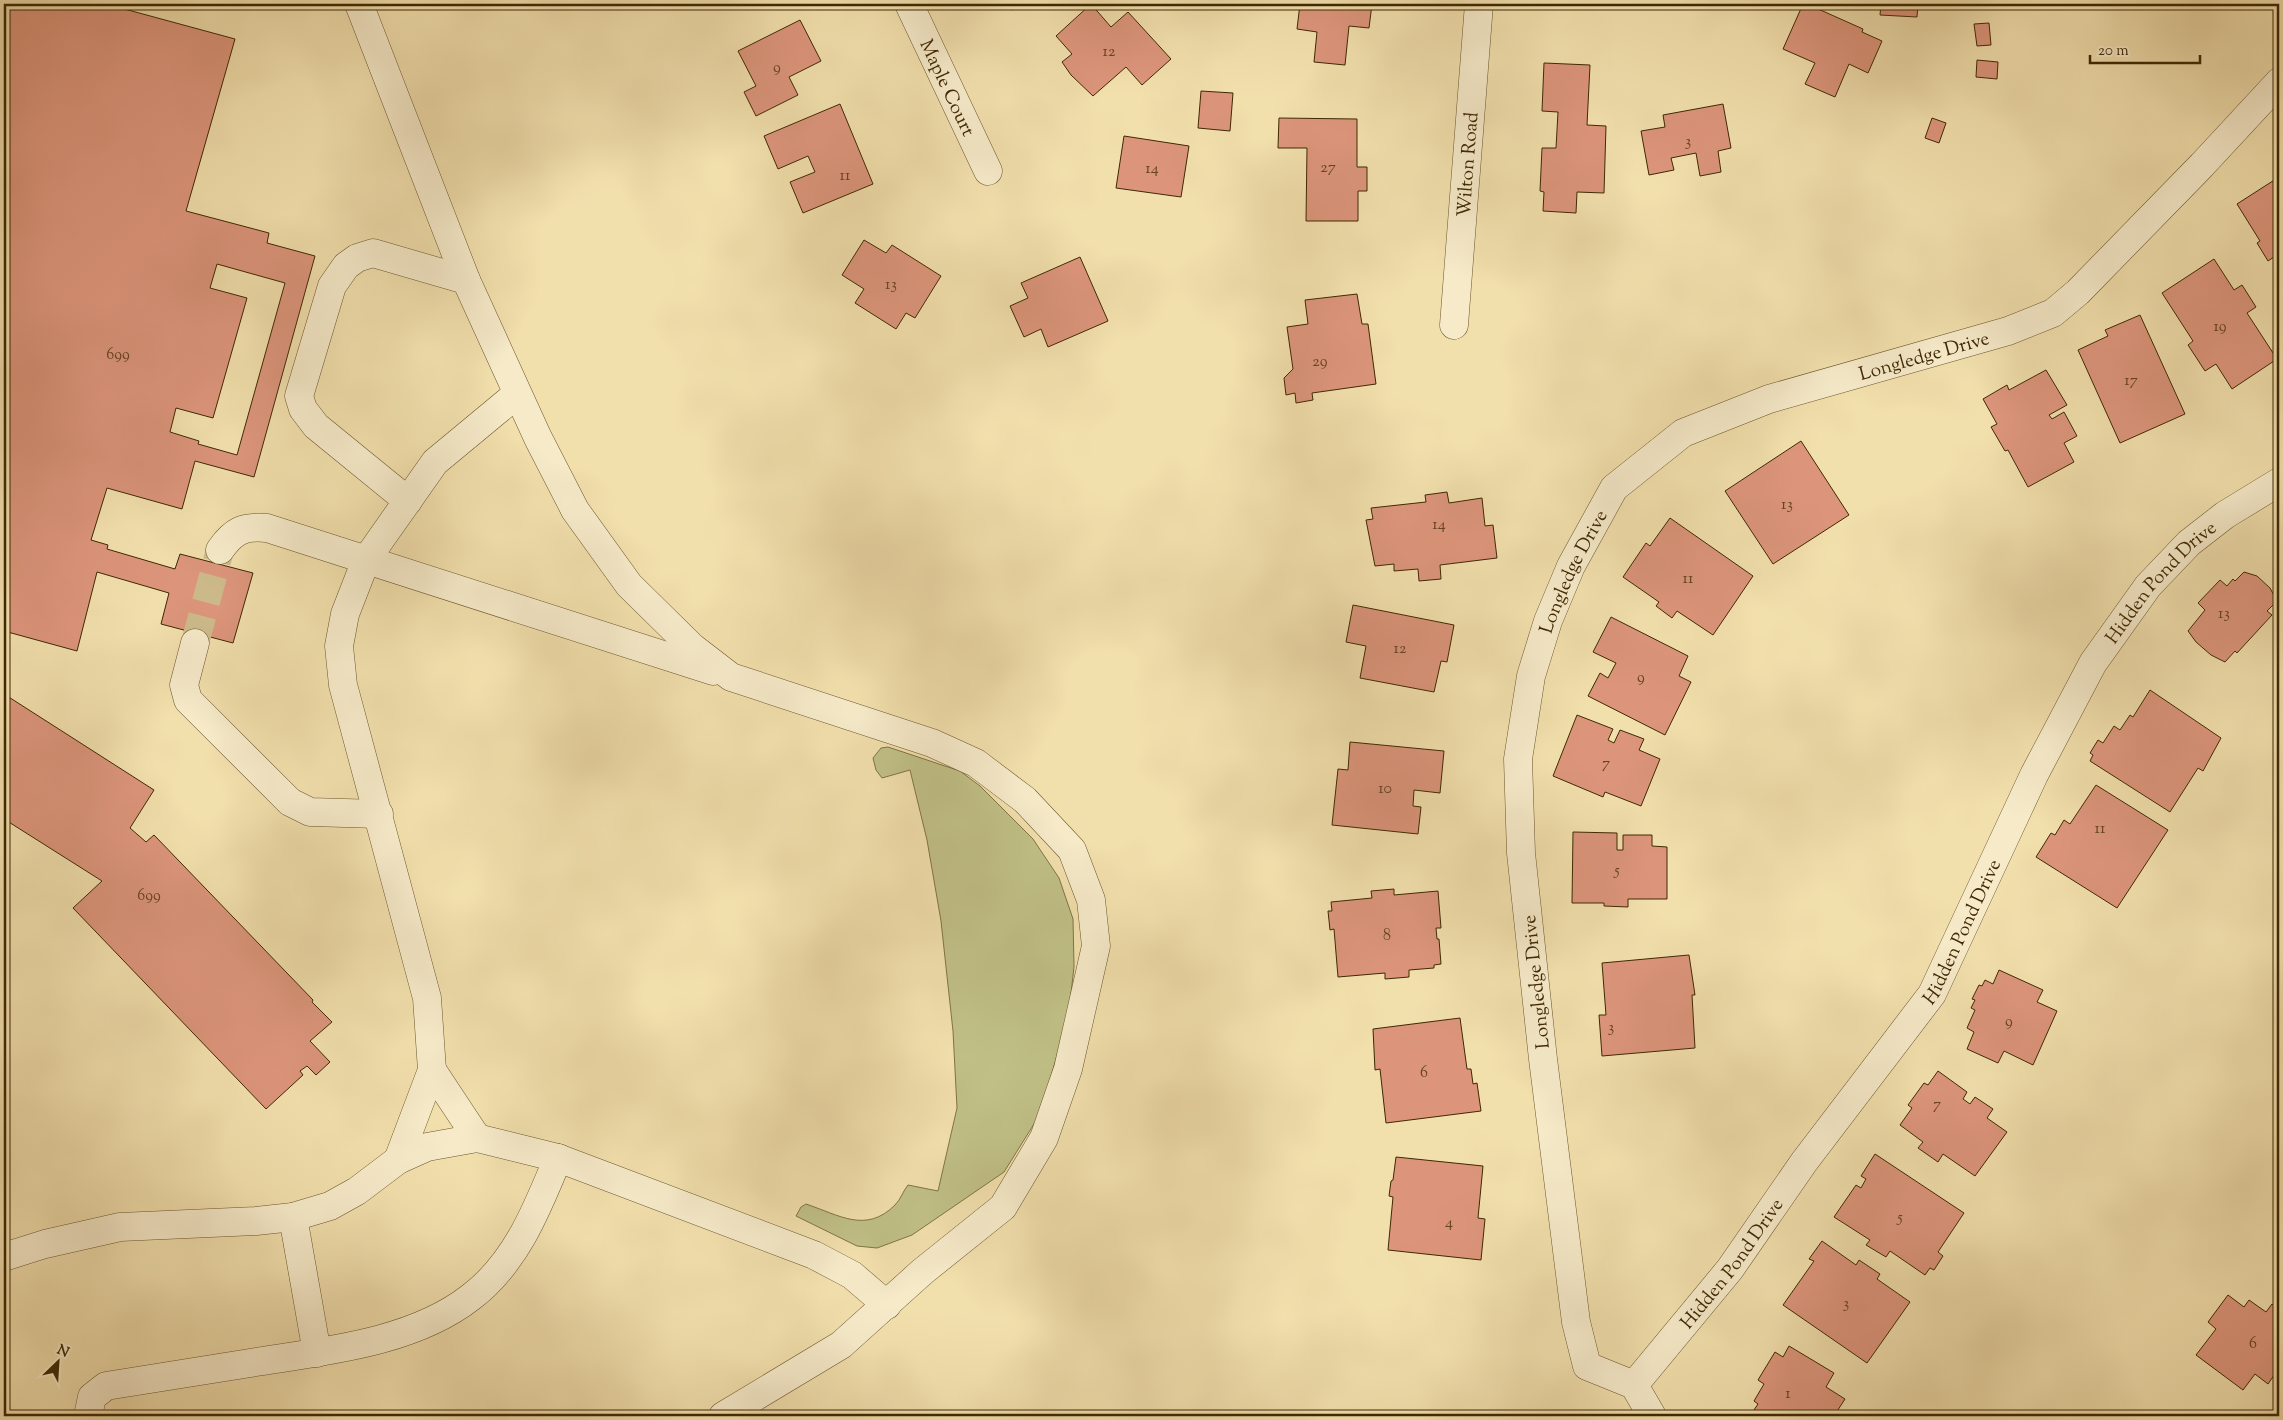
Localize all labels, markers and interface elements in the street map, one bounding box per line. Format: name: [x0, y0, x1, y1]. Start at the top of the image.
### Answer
scale bar: [2090, 32, 2200, 64]
street label: Maple Court: [912, 35, 981, 142]
house number: 12: [1103, 41, 1116, 64]
text: 20 m: [2098, 41, 2129, 62]
house number: 9: [773, 57, 781, 80]
street label: Wilton Road: [1451, 111, 1487, 218]
house number: 3: [1685, 131, 1691, 154]
house number: 27: [1320, 157, 1336, 180]
house number: 14: [1145, 158, 1159, 181]
house number: 11: [840, 165, 851, 188]
house number: 13: [885, 274, 897, 297]
house number: 19: [2213, 316, 2227, 339]
street label: Longledge Drive: [1856, 326, 1993, 389]
house number: 699: [106, 344, 130, 367]
house number: 29: [1312, 351, 1328, 374]
house number: 17: [2124, 370, 2138, 393]
house number: 13: [1781, 494, 1793, 517]
street label: Longledge Drive: [1534, 505, 1615, 637]
house number: 14: [1432, 514, 1446, 537]
street label: Hidden Pond Drive: [2100, 515, 2223, 650]
house number: 11: [1683, 568, 1694, 591]
house number: 13: [2218, 603, 2230, 626]
house number: 12: [1394, 638, 1407, 661]
house number: 9: [1637, 667, 1645, 690]
house number: 7: [1602, 753, 1610, 776]
house number: 10: [1378, 778, 1392, 801]
house number: 11: [2095, 818, 2106, 841]
street label: Hidden Pond Drive: [1917, 855, 2009, 1011]
house number: 5: [1613, 860, 1620, 883]
house number: 699: [137, 885, 161, 908]
street label: Longledge Drive: [1517, 913, 1558, 1050]
house number: 8: [1383, 925, 1391, 948]
house number: 9: [2005, 1011, 2013, 1034]
house number: 3: [1608, 1017, 1614, 1040]
house number: 6: [1420, 1062, 1428, 1085]
house number: 7: [1933, 1094, 1941, 1117]
street label: Hidden Pond Drive: [1675, 1193, 1791, 1336]
house number: 5: [1896, 1207, 1903, 1230]
house number: 4: [1445, 1212, 1453, 1235]
house number: 3: [1843, 1293, 1849, 1316]
house number: 6: [2249, 1333, 2257, 1356]
north arrow: [32, 1338, 82, 1388]
text: N: [53, 1341, 72, 1363]
house number: 1: [1785, 1383, 1791, 1406]

